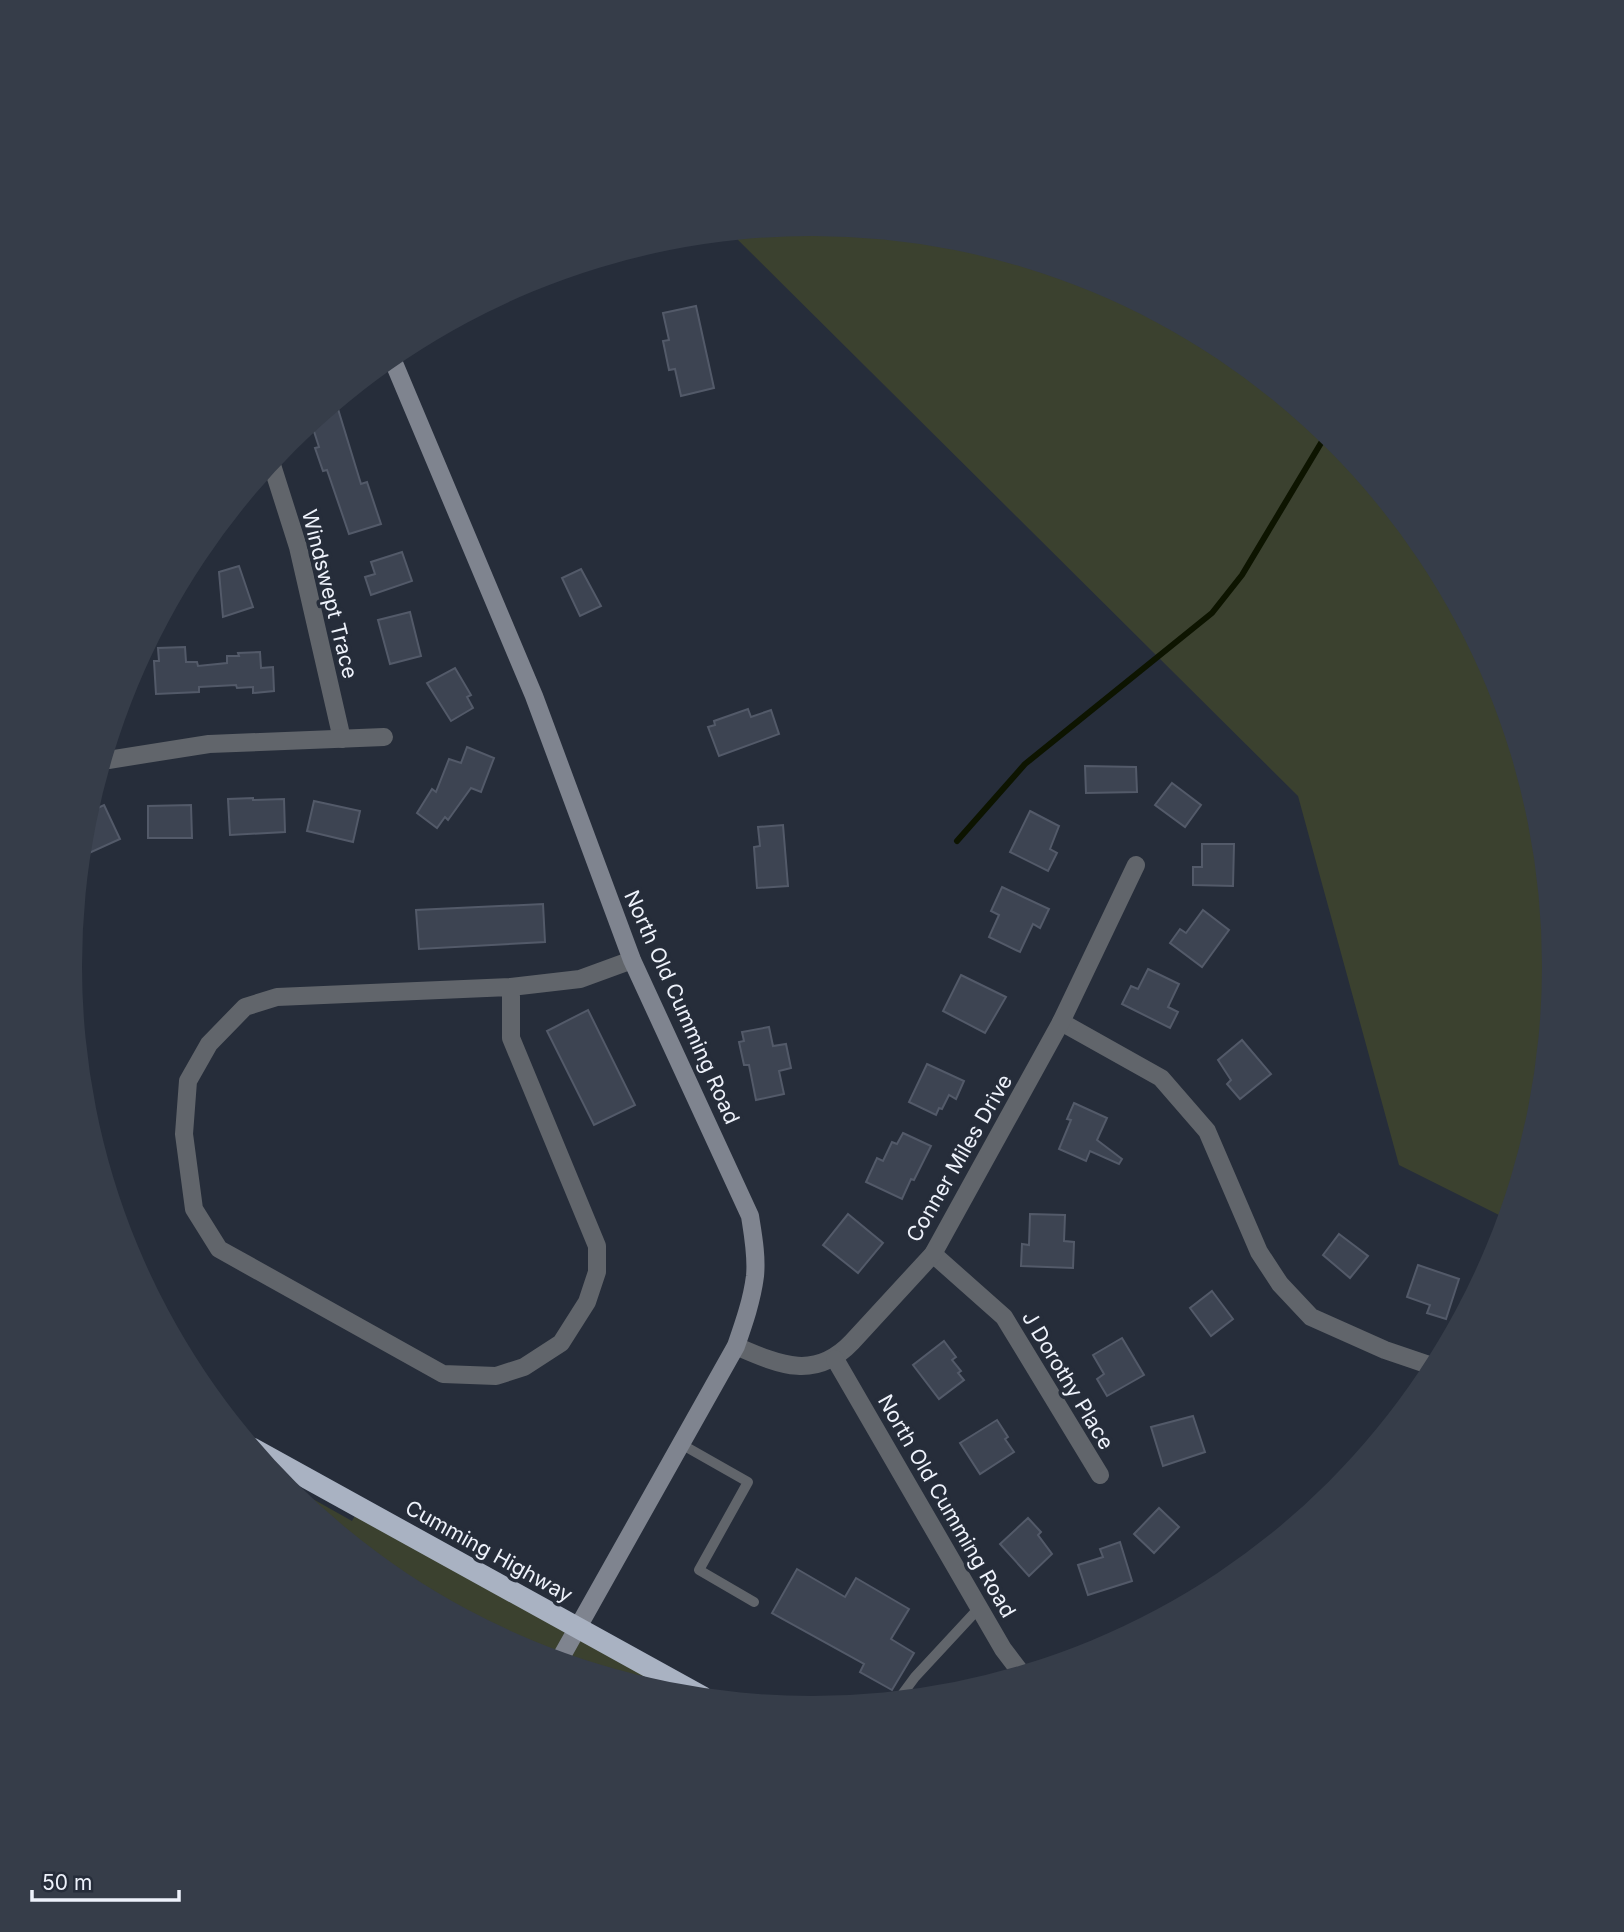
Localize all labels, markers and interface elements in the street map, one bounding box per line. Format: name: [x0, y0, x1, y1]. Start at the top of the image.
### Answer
street label: Windswept Trace: [297, 507, 363, 681]
street label: North Old Cumming Road: [619, 886, 745, 1128]
street label: Conner Miles Drive: [901, 1070, 1017, 1246]
street label: J Dorothy Place: [1017, 1306, 1119, 1454]
street label: North Old Cumming Road: [873, 1390, 1021, 1622]
street label: Cumming Highway: [401, 1495, 577, 1607]
scale bar: [32, 1858, 178, 1902]
text: 50 m: [42, 1870, 92, 1895]

